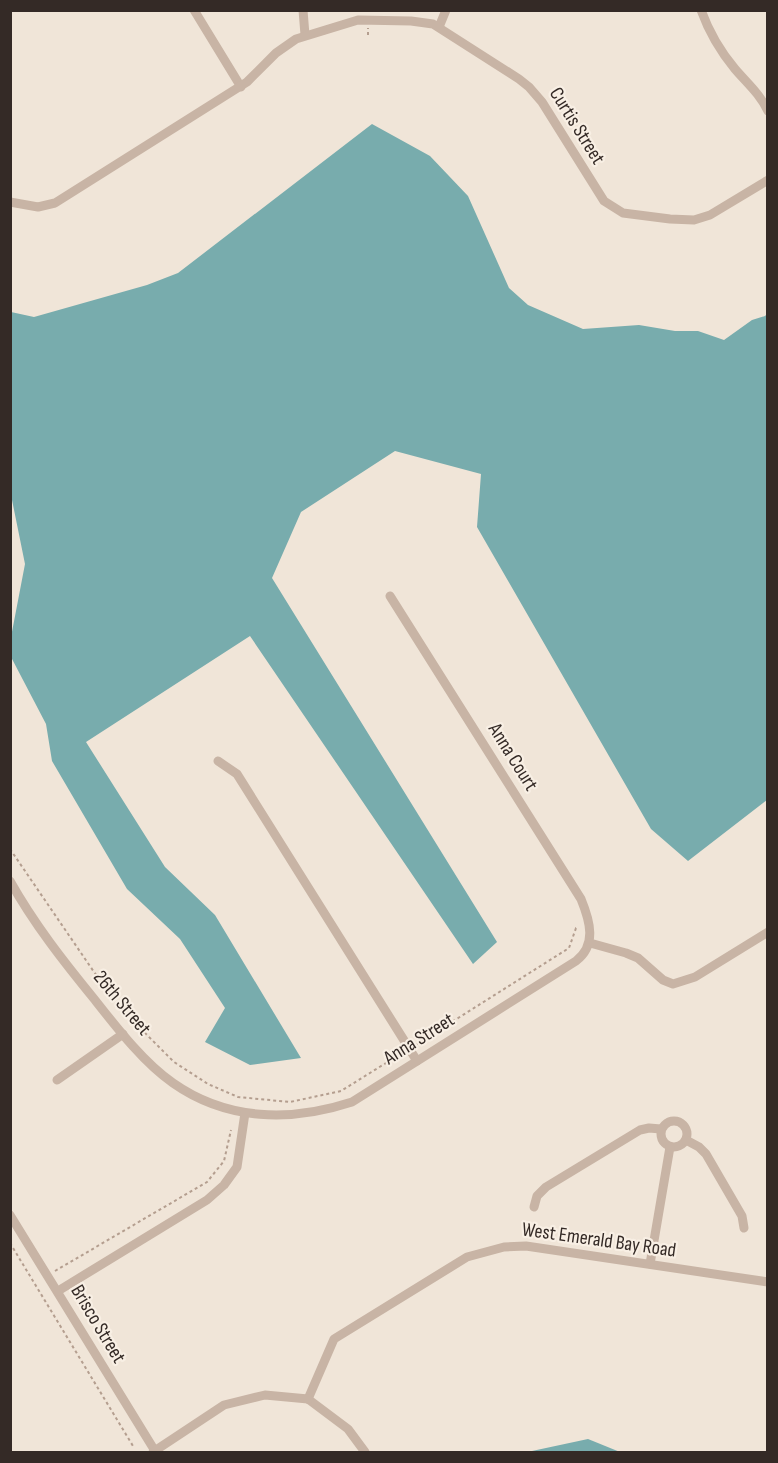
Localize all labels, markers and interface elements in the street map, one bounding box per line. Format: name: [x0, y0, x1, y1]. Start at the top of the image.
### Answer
street label: Curtis Street: [544, 83, 610, 169]
street label: Anna Court: [482, 718, 543, 795]
street label: 26th Street: [88, 966, 156, 1040]
street label: Anna Street: [378, 1008, 459, 1071]
street label: West Emerald Bay Road: [520, 1217, 678, 1263]
street label: Brisco Street: [65, 1280, 131, 1368]

